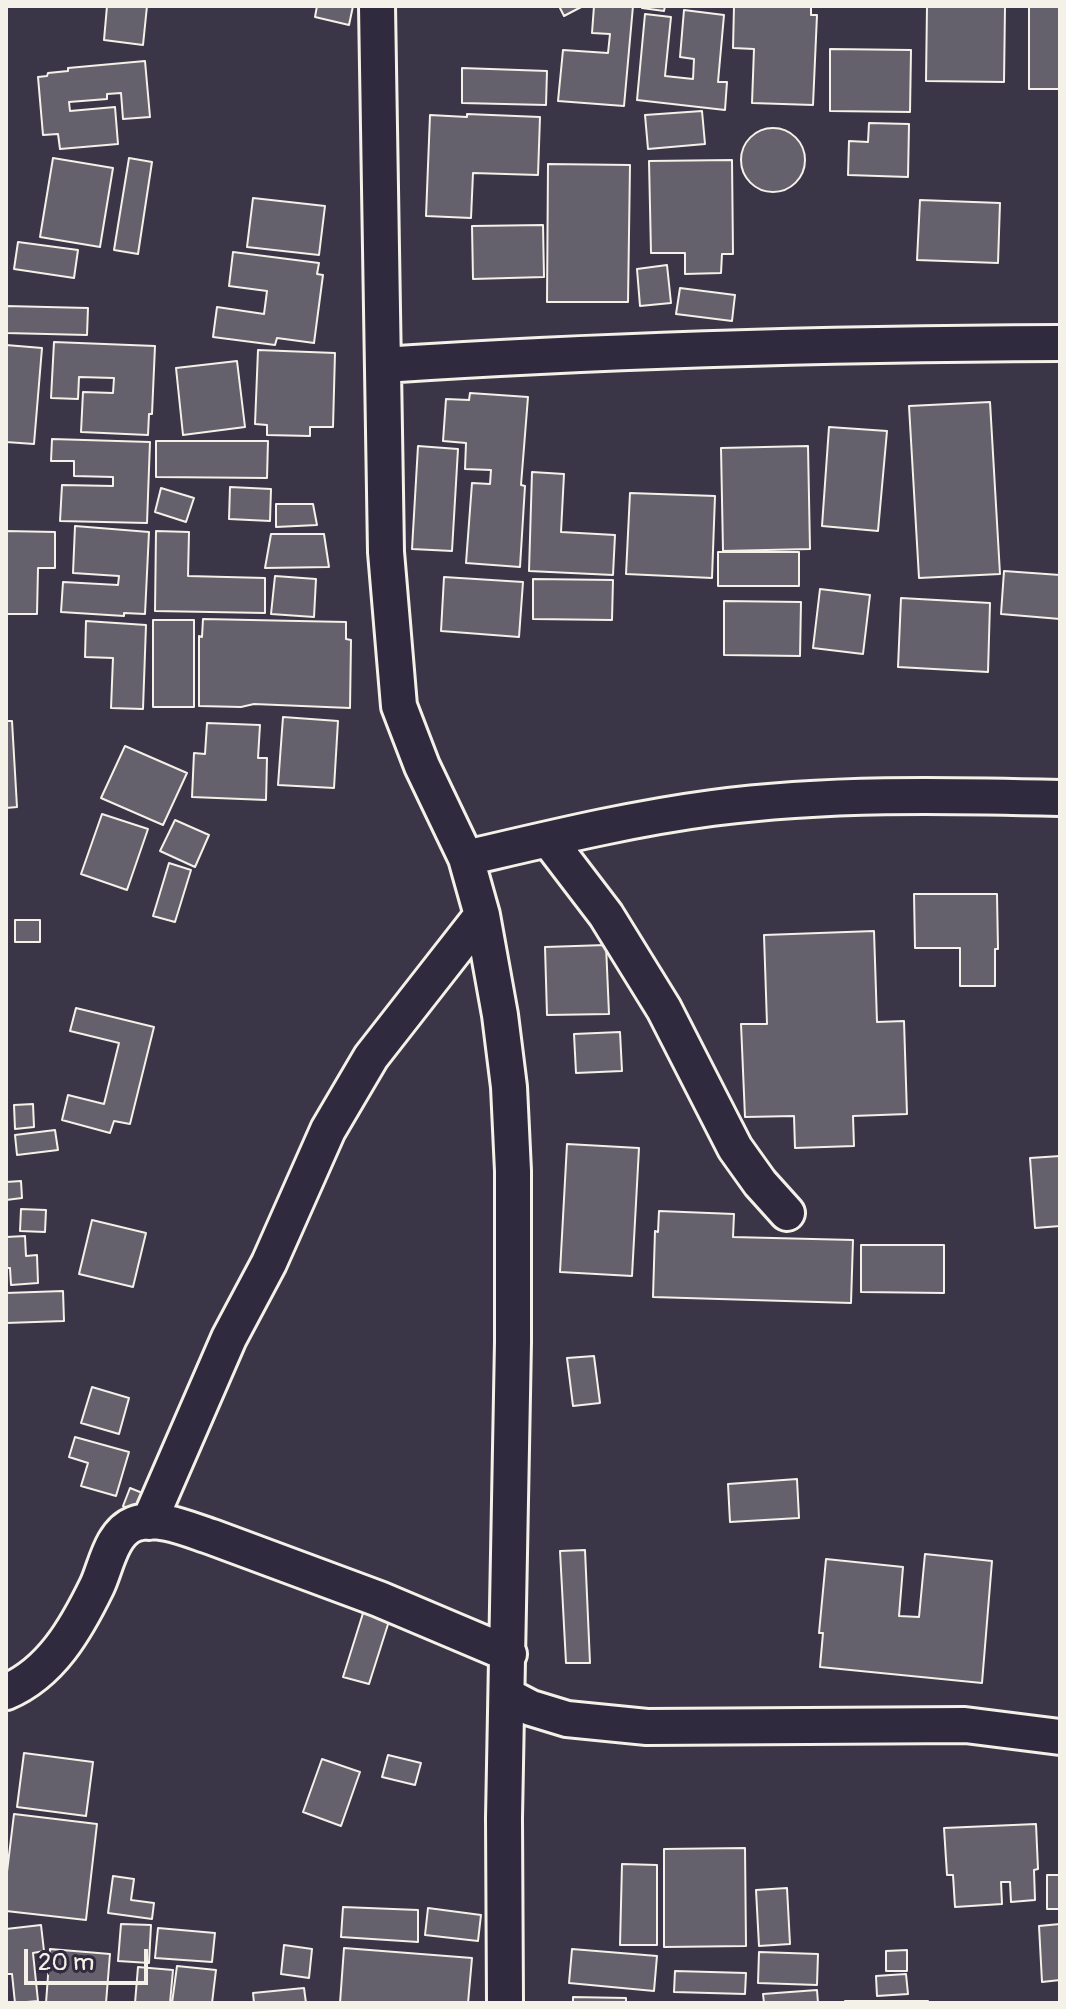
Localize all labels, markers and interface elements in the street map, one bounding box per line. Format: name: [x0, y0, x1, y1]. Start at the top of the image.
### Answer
scale bar: [28, 1933, 152, 1983]
text: 20 m: [38, 1948, 94, 1977]

